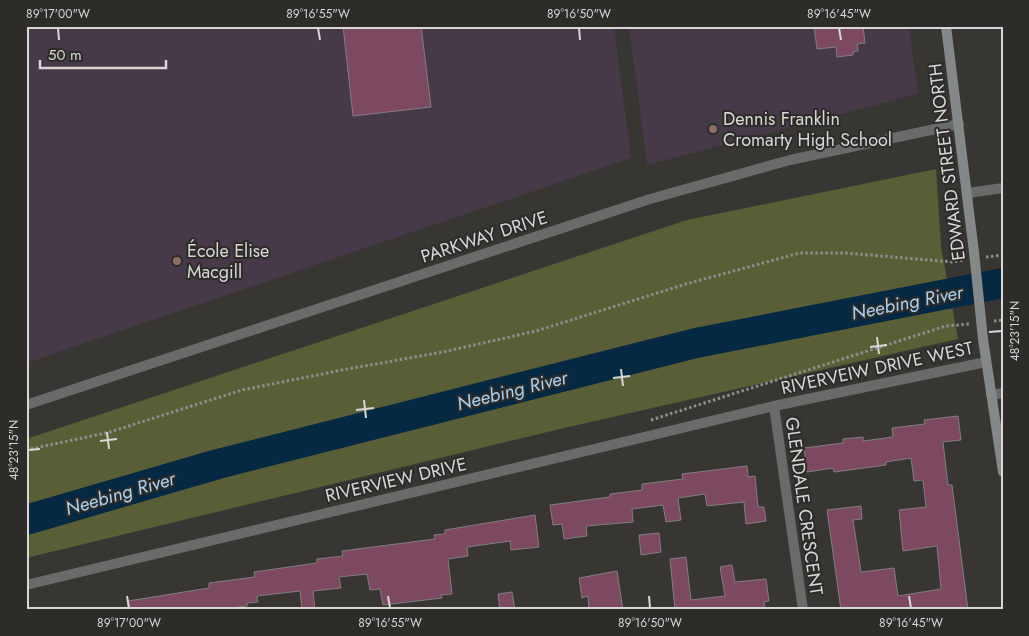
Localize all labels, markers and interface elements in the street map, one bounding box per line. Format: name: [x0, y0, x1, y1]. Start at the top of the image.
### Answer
text: 89°17'00"W: [26, 5, 90, 23]
text: 89°16'55"W: [286, 5, 350, 23]
text: 89°16'50"W: [547, 5, 611, 23]
text: 89°16'45"W: [807, 5, 871, 23]
scale bar: [40, 38, 166, 70]
text: 50 m: [48, 44, 82, 66]
street label: EDWARD STREET NORTH: [922, 62, 972, 262]
place label: Dennis Franklin Cromarty High School: [723, 106, 892, 153]
marker: Dennis Franklin Cromarty High School: [707, 123, 719, 135]
street label: PARKWAY DRIVE: [417, 204, 551, 270]
place label: École Elise Macgill: [187, 238, 269, 285]
marker: École Elise Macgill: [171, 255, 183, 267]
water label: Neebing River: [849, 278, 967, 327]
text: 48°23'15"N: [1006, 301, 1024, 361]
street label: RIVERVEIW DRIVE WEST: [779, 335, 976, 401]
water label: Neebing River: [454, 363, 572, 417]
street label: GLENDALE CRESCENT: [779, 415, 829, 597]
text: 48°23'15"N: [5, 420, 23, 480]
street label: RIVERVIEW DRIVE: [323, 451, 469, 509]
water label: Neebing River: [62, 464, 180, 522]
text: 89°17'00"W: [97, 614, 161, 632]
text: 89°16'55"W: [358, 614, 422, 632]
text: 89°16'50"W: [618, 614, 682, 632]
text: 89°16'45"W: [879, 614, 943, 632]

